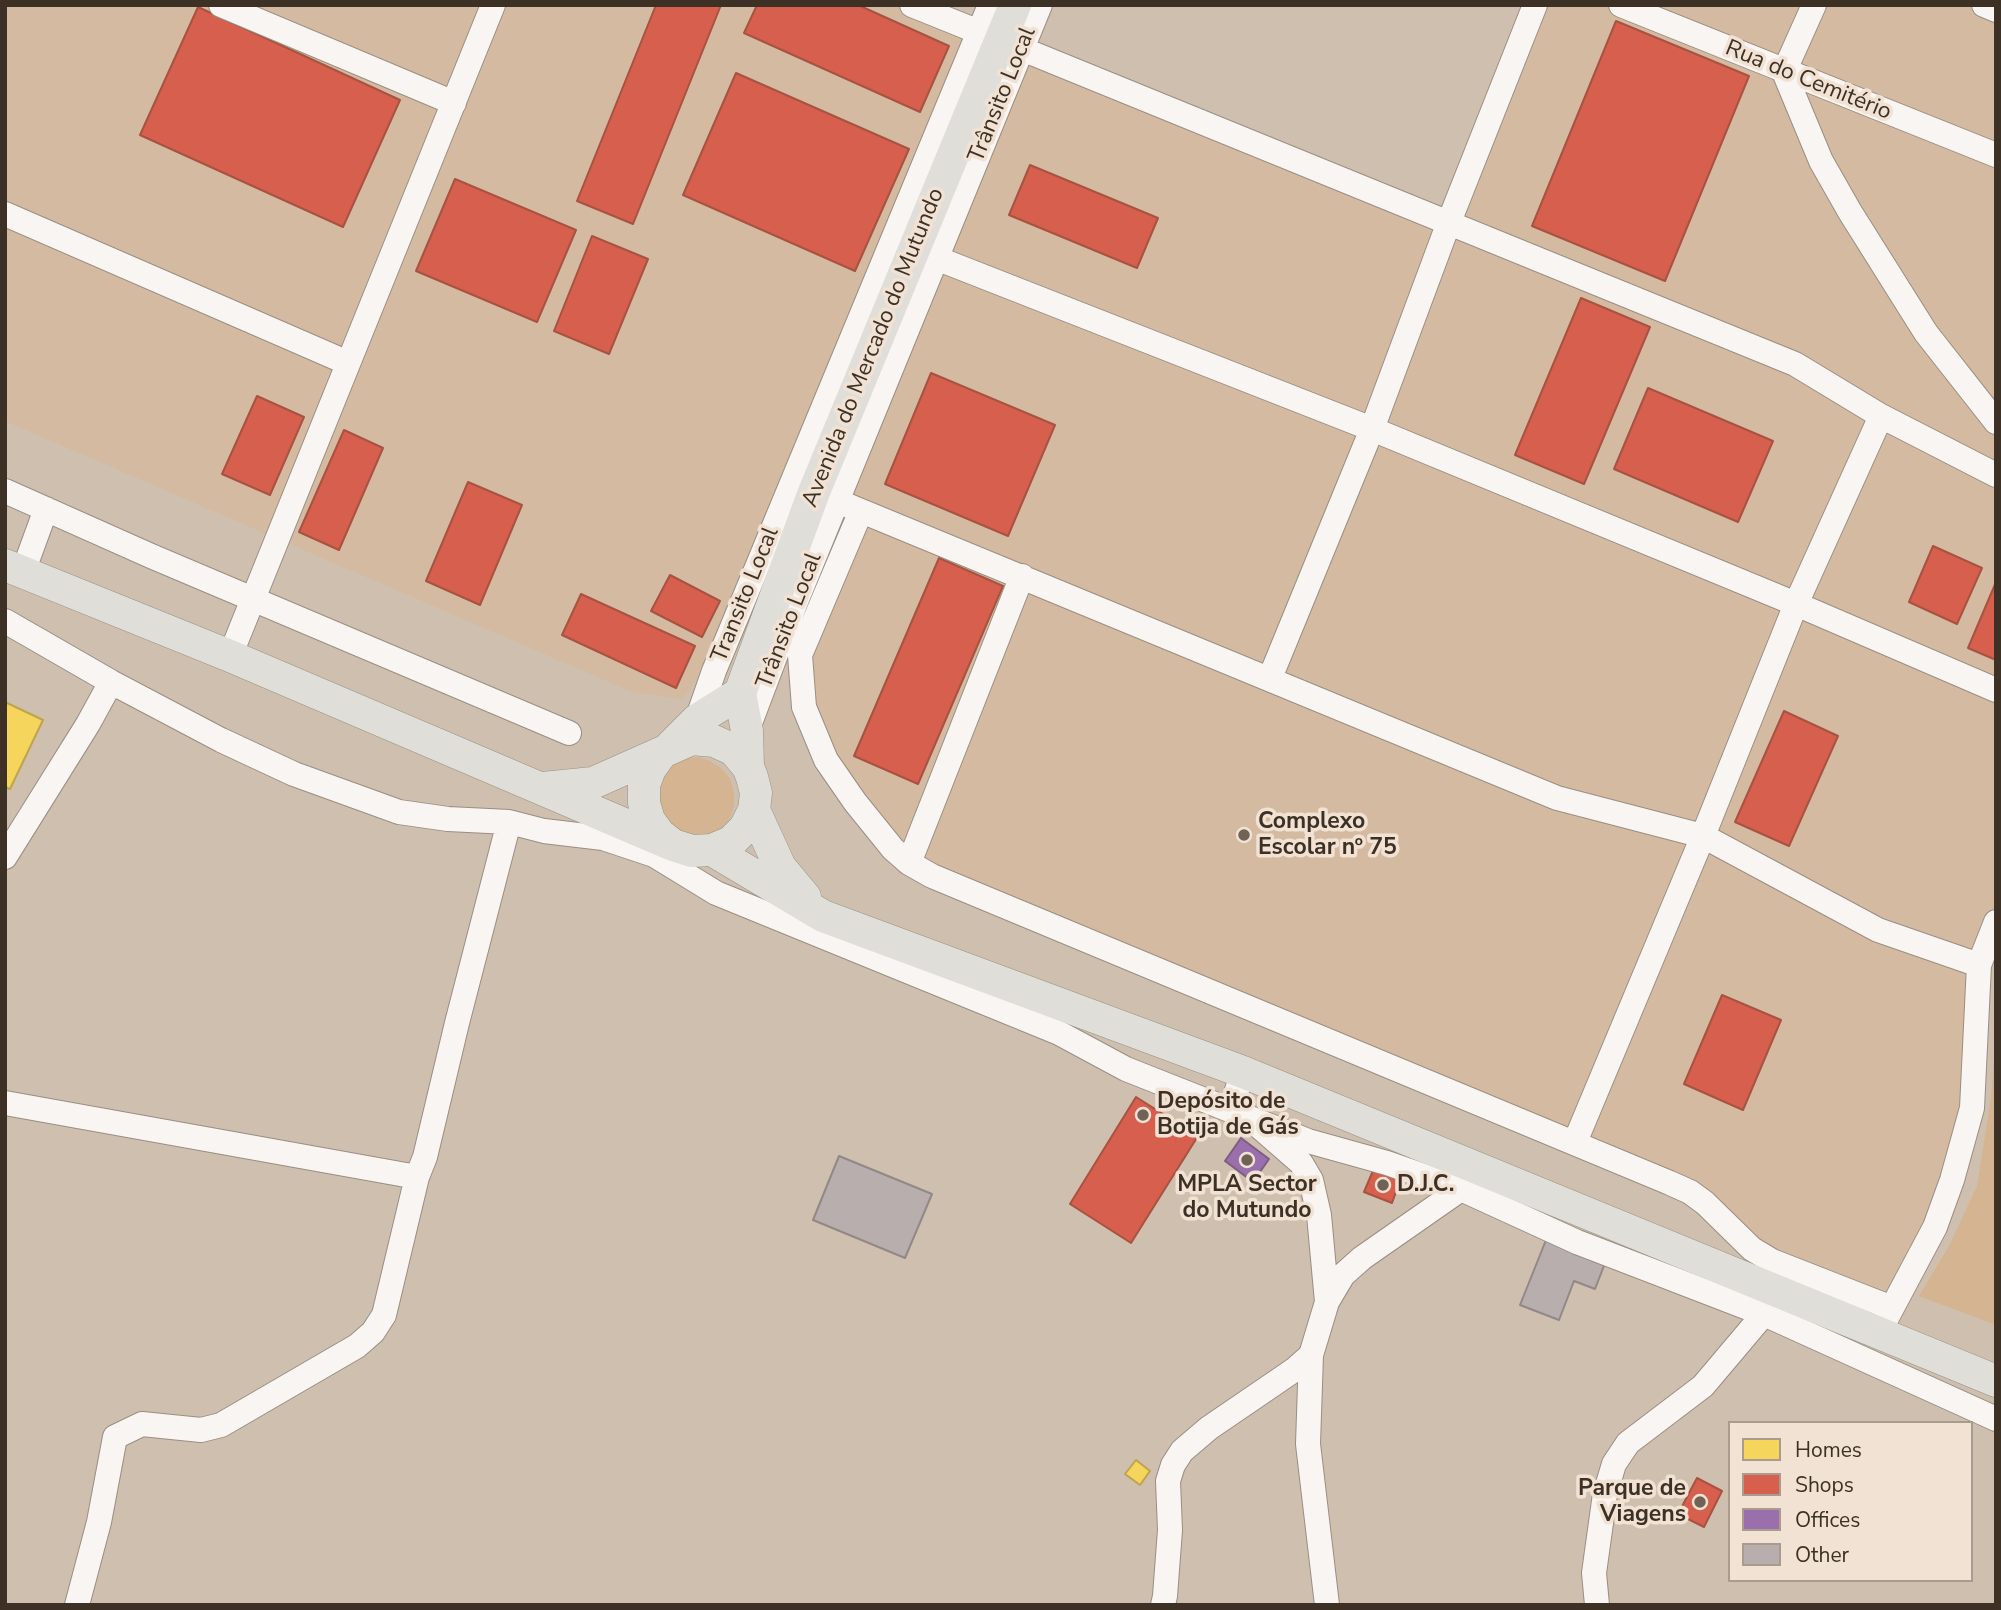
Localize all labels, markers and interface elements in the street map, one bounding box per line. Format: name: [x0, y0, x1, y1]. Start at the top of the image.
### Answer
street label: Trânsito Local: [963, 23, 1043, 167]
street label: Rua do Cemitério: [1721, 35, 1895, 127]
street label: Avenida do Mercado do Mutundo: [797, 184, 951, 512]
street label: Transito Local: [706, 523, 786, 667]
street label: Trânsito Local: [751, 549, 829, 693]
place label: Complexo Escolar nº 75: [1258, 808, 1397, 862]
marker: Complexo Escolar nº 75: [1236, 827, 1252, 843]
place label: Depósito de Botija de Gás: [1157, 1088, 1299, 1142]
marker: Depósito de Botija de Gás: [1135, 1107, 1151, 1123]
marker: MPLA Sector do Mutundo: [1239, 1152, 1255, 1168]
place label: MPLA Sector do Mutundo: [1177, 1171, 1317, 1225]
place label: D.J.C.: [1397, 1171, 1454, 1199]
marker: D.J.C.: [1375, 1177, 1391, 1193]
legend: [1728, 1421, 1973, 1582]
text: Homes: [1795, 1436, 1862, 1464]
text: Shops: [1795, 1471, 1854, 1499]
place label: Parque de Viagens: [1578, 1475, 1686, 1529]
marker: Parque de Viagens: [1692, 1494, 1708, 1510]
text: Offices: [1795, 1506, 1860, 1534]
text: Other: [1795, 1541, 1849, 1569]

